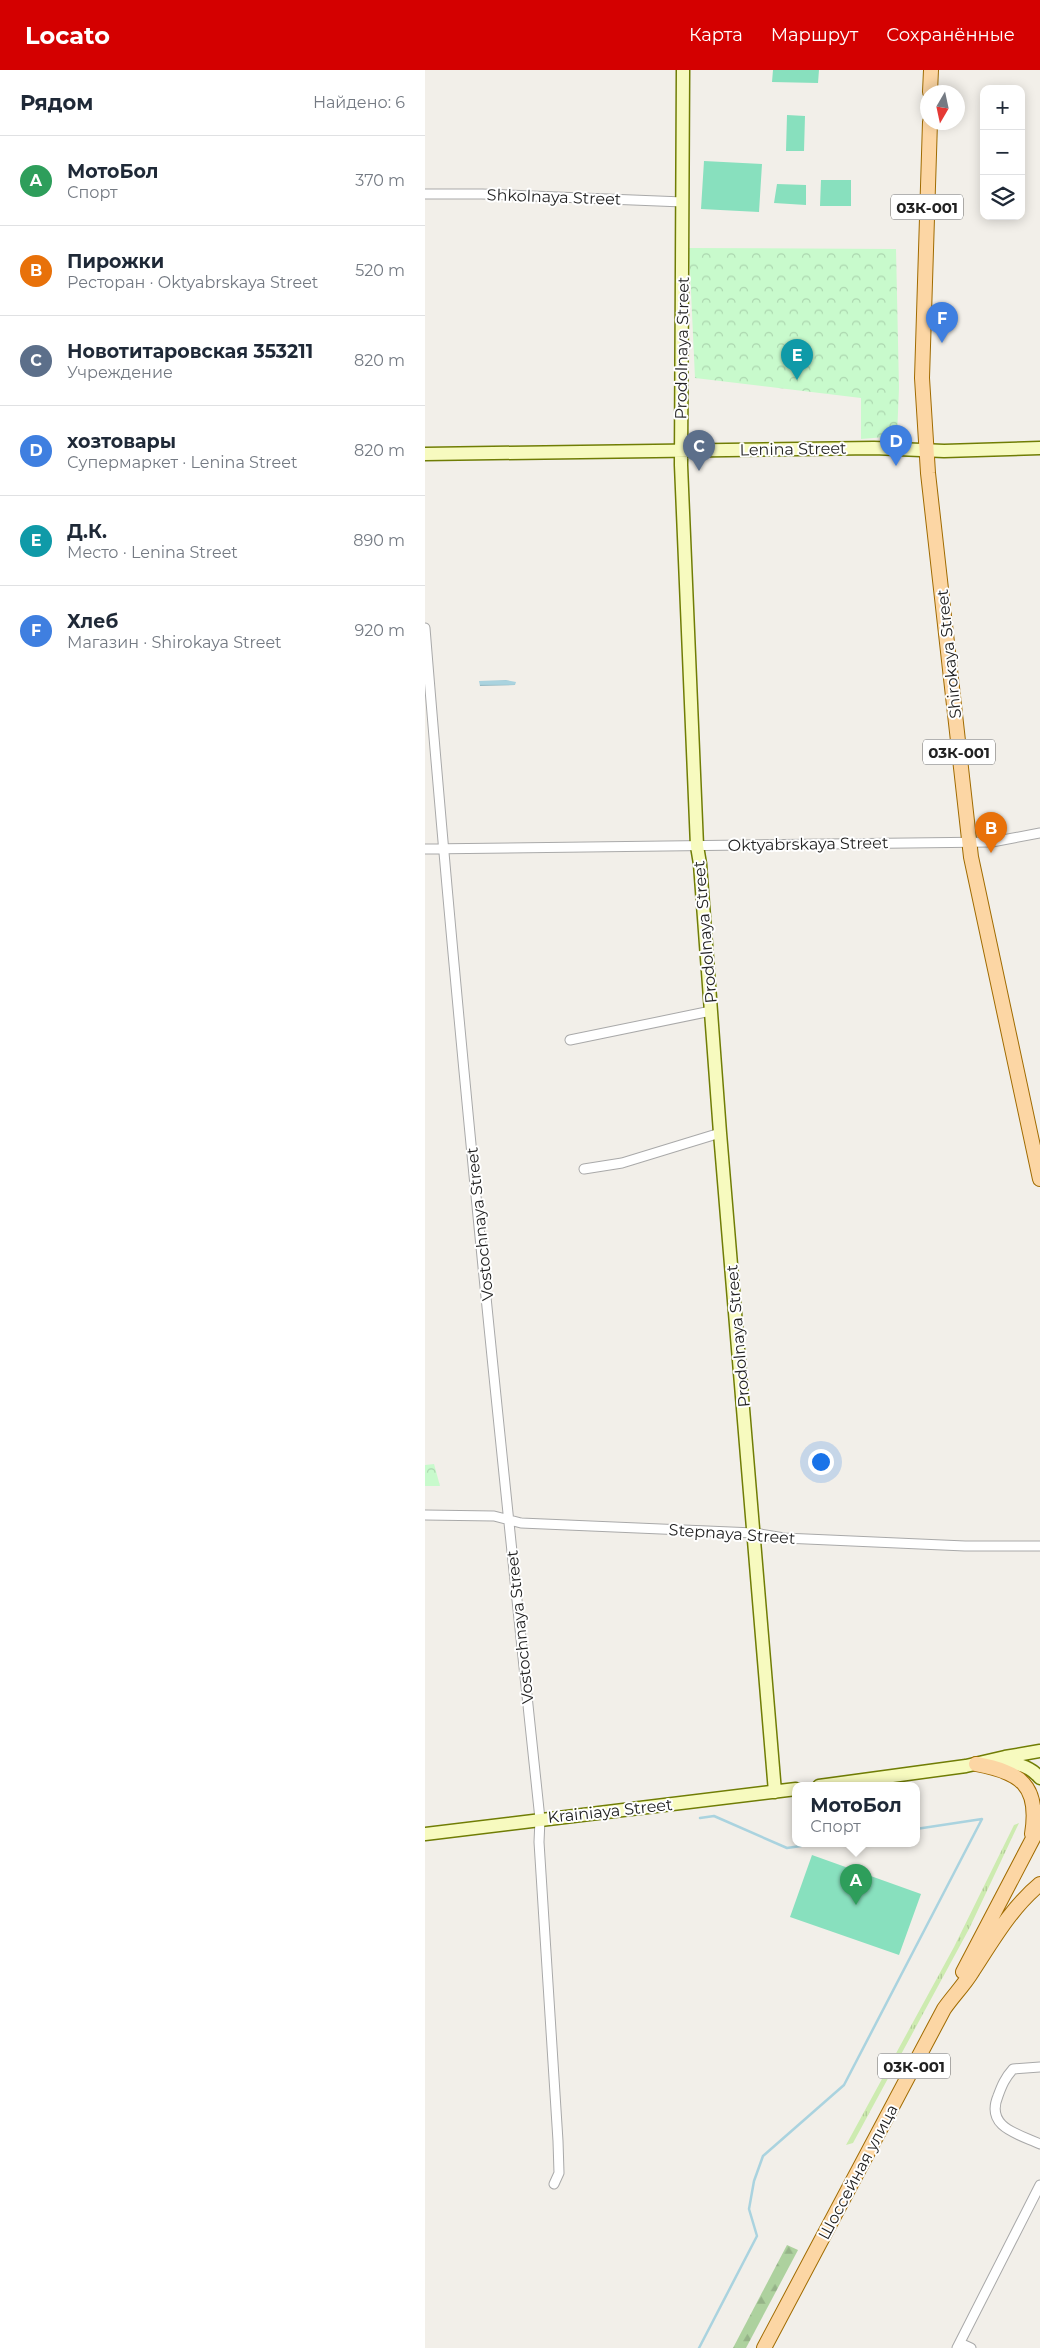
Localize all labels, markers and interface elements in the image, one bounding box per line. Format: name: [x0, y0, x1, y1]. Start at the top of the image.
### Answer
text: Locato: [25, 21, 110, 50]
text: Карта: [689, 24, 743, 46]
text: Маршрут: [771, 24, 858, 46]
text: Сохранённые: [886, 24, 1015, 46]
north arrow: [920, 85, 965, 130]
map controls: [980, 85, 1025, 220]
button: +: [980, 85, 1025, 130]
text: Рядом: [20, 90, 93, 115]
text: Найдено: 6: [313, 93, 405, 112]
button: −: [980, 130, 1025, 175]
text: МотоБол: [67, 160, 158, 183]
text: A: [30, 171, 42, 190]
text: 370 m: [355, 171, 405, 190]
button: layers: [980, 175, 1025, 220]
text: Спорт: [67, 183, 118, 202]
street label: Shkolnaya Street: [486, 185, 622, 209]
road number: 03К-001: [891, 194, 963, 220]
text: Пирожки: [67, 250, 164, 273]
text: B: [30, 261, 42, 280]
text: 520 m: [355, 261, 405, 280]
text: Ресторан · Oktyabrskaya Street: [67, 273, 318, 292]
street label: Prodolnaya Street: [671, 276, 693, 420]
pin: F: [926, 302, 958, 343]
pin: E: [781, 339, 813, 380]
text: Новотитаровская 353211: [67, 340, 313, 363]
text: C: [30, 351, 42, 370]
text: 820 m: [354, 351, 405, 370]
text: Учреждение: [67, 363, 173, 382]
pin: D: [880, 425, 912, 466]
text: хозтовары: [67, 430, 176, 453]
pin: C: [683, 430, 715, 471]
street label: Lenina Street: [739, 439, 847, 459]
text: D: [29, 441, 43, 460]
text: 820 m: [354, 441, 405, 460]
text: Супермаркет · Lenina Street: [67, 453, 297, 472]
text: Д.К.: [67, 520, 107, 543]
text: E: [31, 531, 41, 550]
text: 890 m: [353, 531, 405, 550]
text: Место · Lenina Street: [67, 543, 238, 562]
street label: Shirokaya Street: [933, 588, 965, 720]
text: Хлеб: [67, 610, 118, 633]
text: F: [31, 621, 41, 640]
text: 920 m: [354, 621, 405, 640]
text: Магазин · Shirokaya Street: [67, 633, 282, 652]
road number: 03К-001: [923, 740, 995, 764]
pin: B: [975, 812, 1007, 853]
street label: Oktyabrskaya Street: [728, 833, 889, 855]
street label: Prodolnaya Street: [689, 860, 721, 1004]
street label: Vostochnaya Street: [462, 1146, 498, 1302]
street label: Prodolnaya Street: [722, 1264, 754, 1408]
your location: [808, 1449, 834, 1475]
street label: Stepnaya Street: [668, 1520, 796, 1548]
street label: Vostochnaya Street: [502, 1549, 538, 1705]
popup: [792, 1782, 920, 1847]
text: МотоБол: [810, 1794, 902, 1817]
street label: Krainiaya Street: [547, 1795, 674, 1827]
text: Спорт: [810, 1817, 861, 1836]
pin: A: [840, 1864, 872, 1905]
road number: 03К-001: [878, 2054, 950, 2078]
street label: Шоссейная улица: [814, 2101, 902, 2243]

